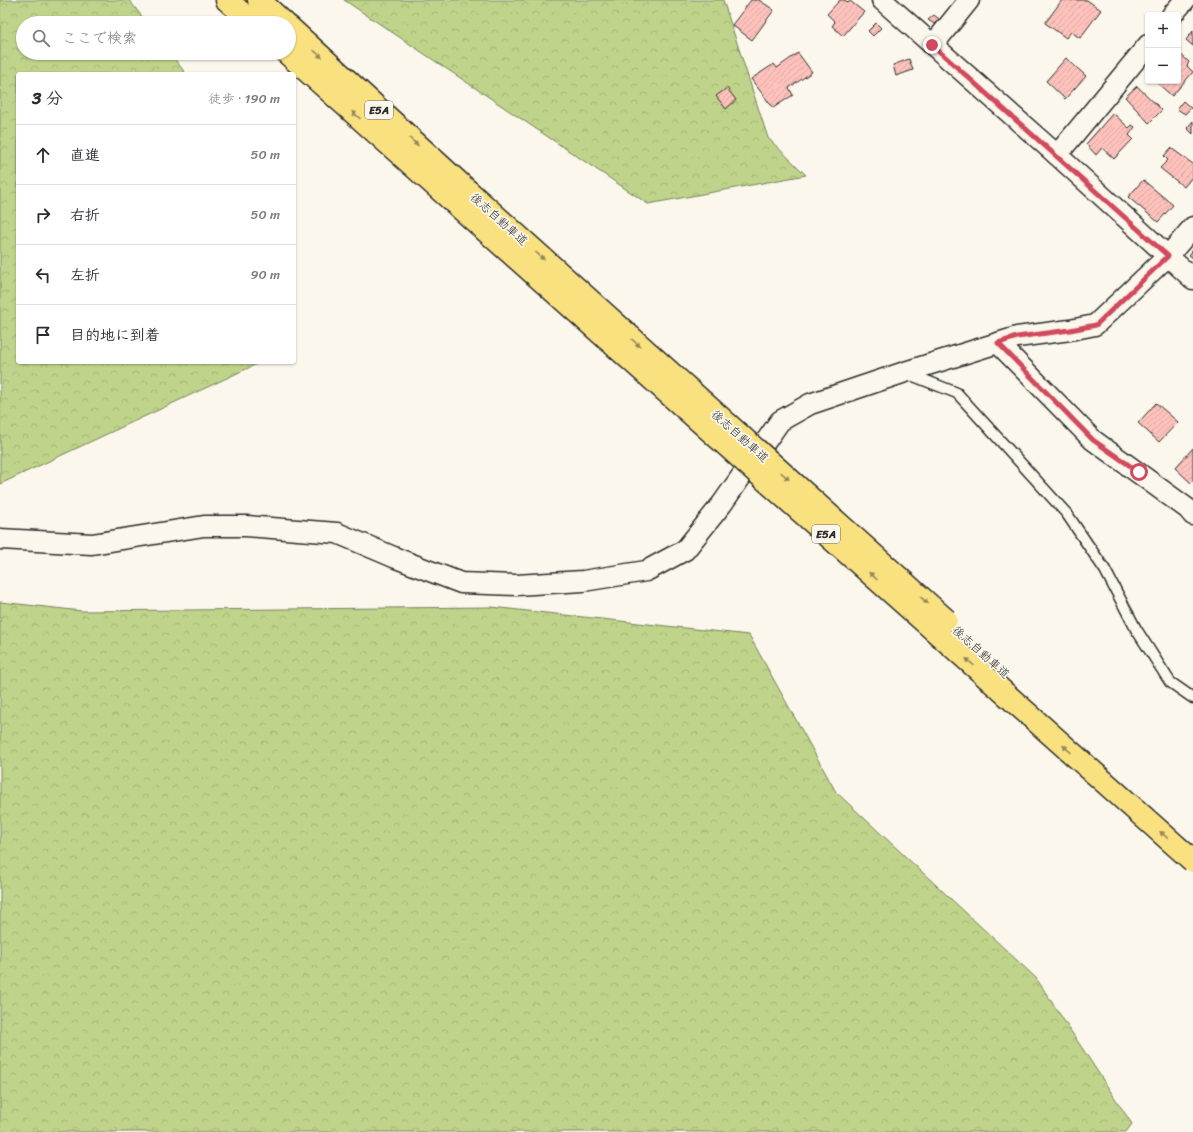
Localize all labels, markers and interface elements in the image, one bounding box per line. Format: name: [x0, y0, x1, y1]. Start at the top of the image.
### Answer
map controls: [1145, 12, 1181, 84]
button: +: [1145, 12, 1181, 48]
search box: [16, 16, 296, 60]
text: ここで検索: [62, 25, 137, 51]
icon: search: [30, 27, 52, 49]
route end: [923, 36, 941, 54]
button: −: [1145, 48, 1181, 84]
one-way arrow: [313, 49, 323, 59]
text: 3 分: [32, 83, 63, 113]
text: 徒歩 · 190 m: [209, 87, 280, 110]
road number: E5A: [365, 101, 393, 119]
one-way arrow: [351, 110, 361, 119]
one-way arrow: [408, 137, 419, 146]
text: 直進: [70, 142, 100, 168]
text: 50 m: [250, 143, 280, 166]
icon: ahead: [32, 144, 54, 166]
street label: 後志自動車道: [465, 187, 533, 251]
text: 右折: [70, 202, 100, 228]
text: 50 m: [250, 203, 280, 226]
icon: right: [32, 204, 54, 226]
one-way arrow: [534, 251, 545, 260]
text: 左折: [70, 262, 100, 288]
text: 90 m: [250, 263, 280, 286]
icon: left: [32, 264, 54, 286]
text: 目的地に到着: [70, 322, 160, 348]
icon: arrive: [32, 324, 54, 346]
one-way arrow: [631, 338, 642, 347]
street label: 後志自動車道: [706, 404, 774, 468]
route start: [1130, 463, 1148, 481]
one-way arrow: [780, 472, 790, 481]
road number: E5A: [812, 525, 840, 543]
one-way arrow: [868, 571, 878, 580]
one-way arrow: [918, 596, 929, 605]
street label: 後志自動車道: [947, 620, 1015, 684]
one-way arrow: [965, 658, 975, 667]
one-way arrow: [1062, 744, 1072, 754]
one-way arrow: [1159, 831, 1169, 840]

